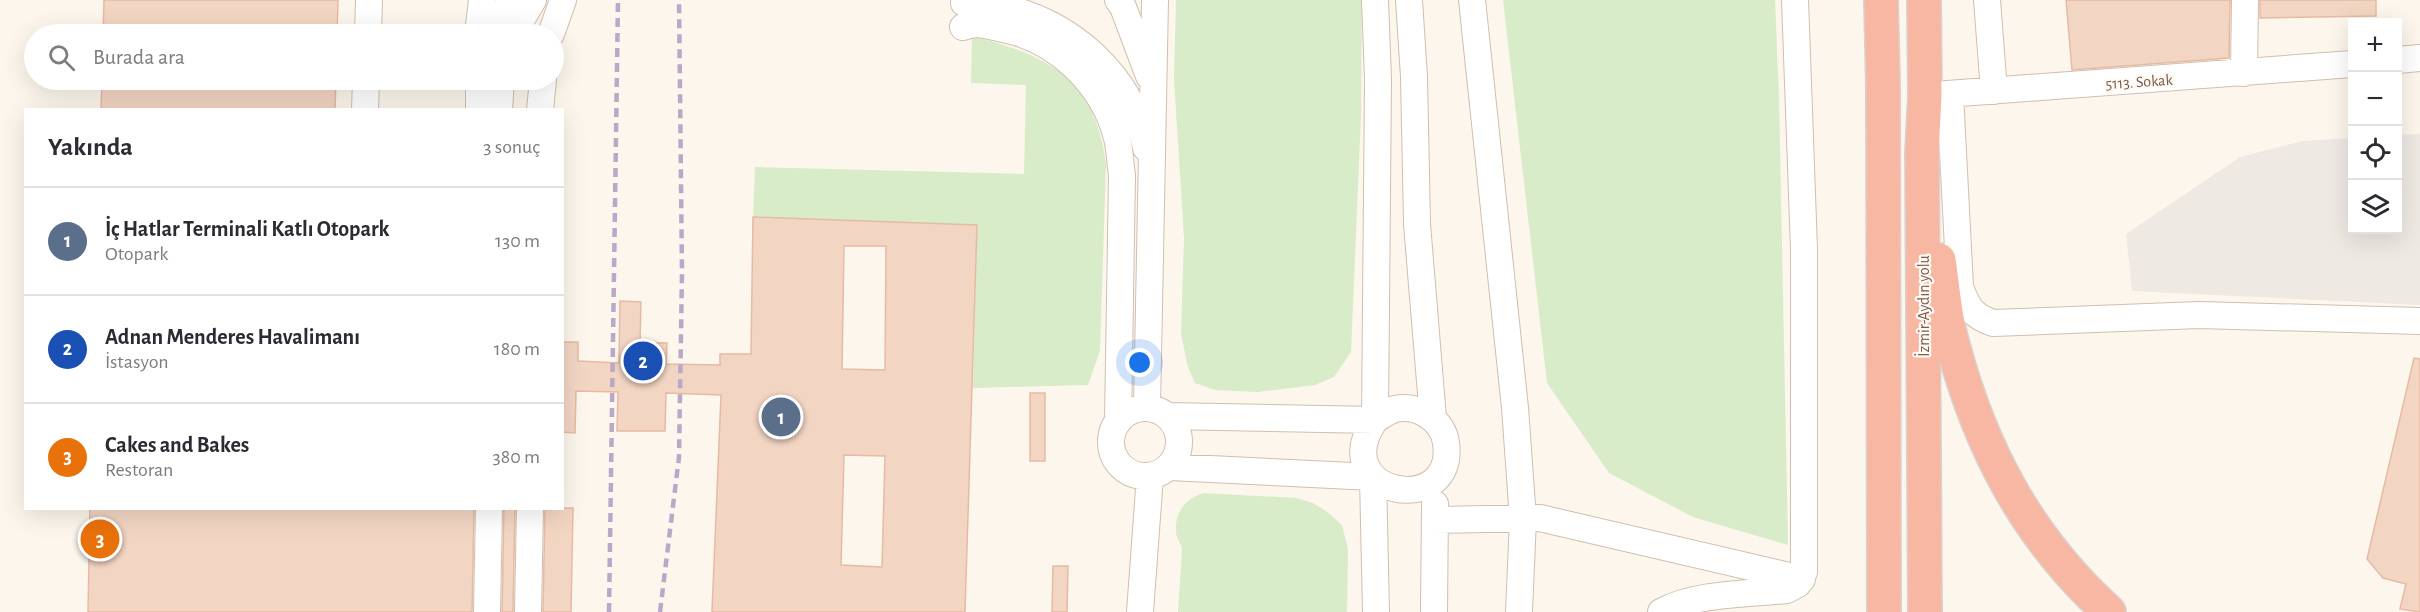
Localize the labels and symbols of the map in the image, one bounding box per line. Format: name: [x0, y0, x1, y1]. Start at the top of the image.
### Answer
street label: 5113. Sokak: [2105, 72, 2174, 92]
street label: İzmir-Aydın yolu: [1914, 255, 1933, 357]
pin: 2: [624, 338, 662, 384]
your location: [1125, 348, 1154, 377]
pin: 1: [762, 394, 800, 440]
pin: 3: [80, 516, 120, 562]

